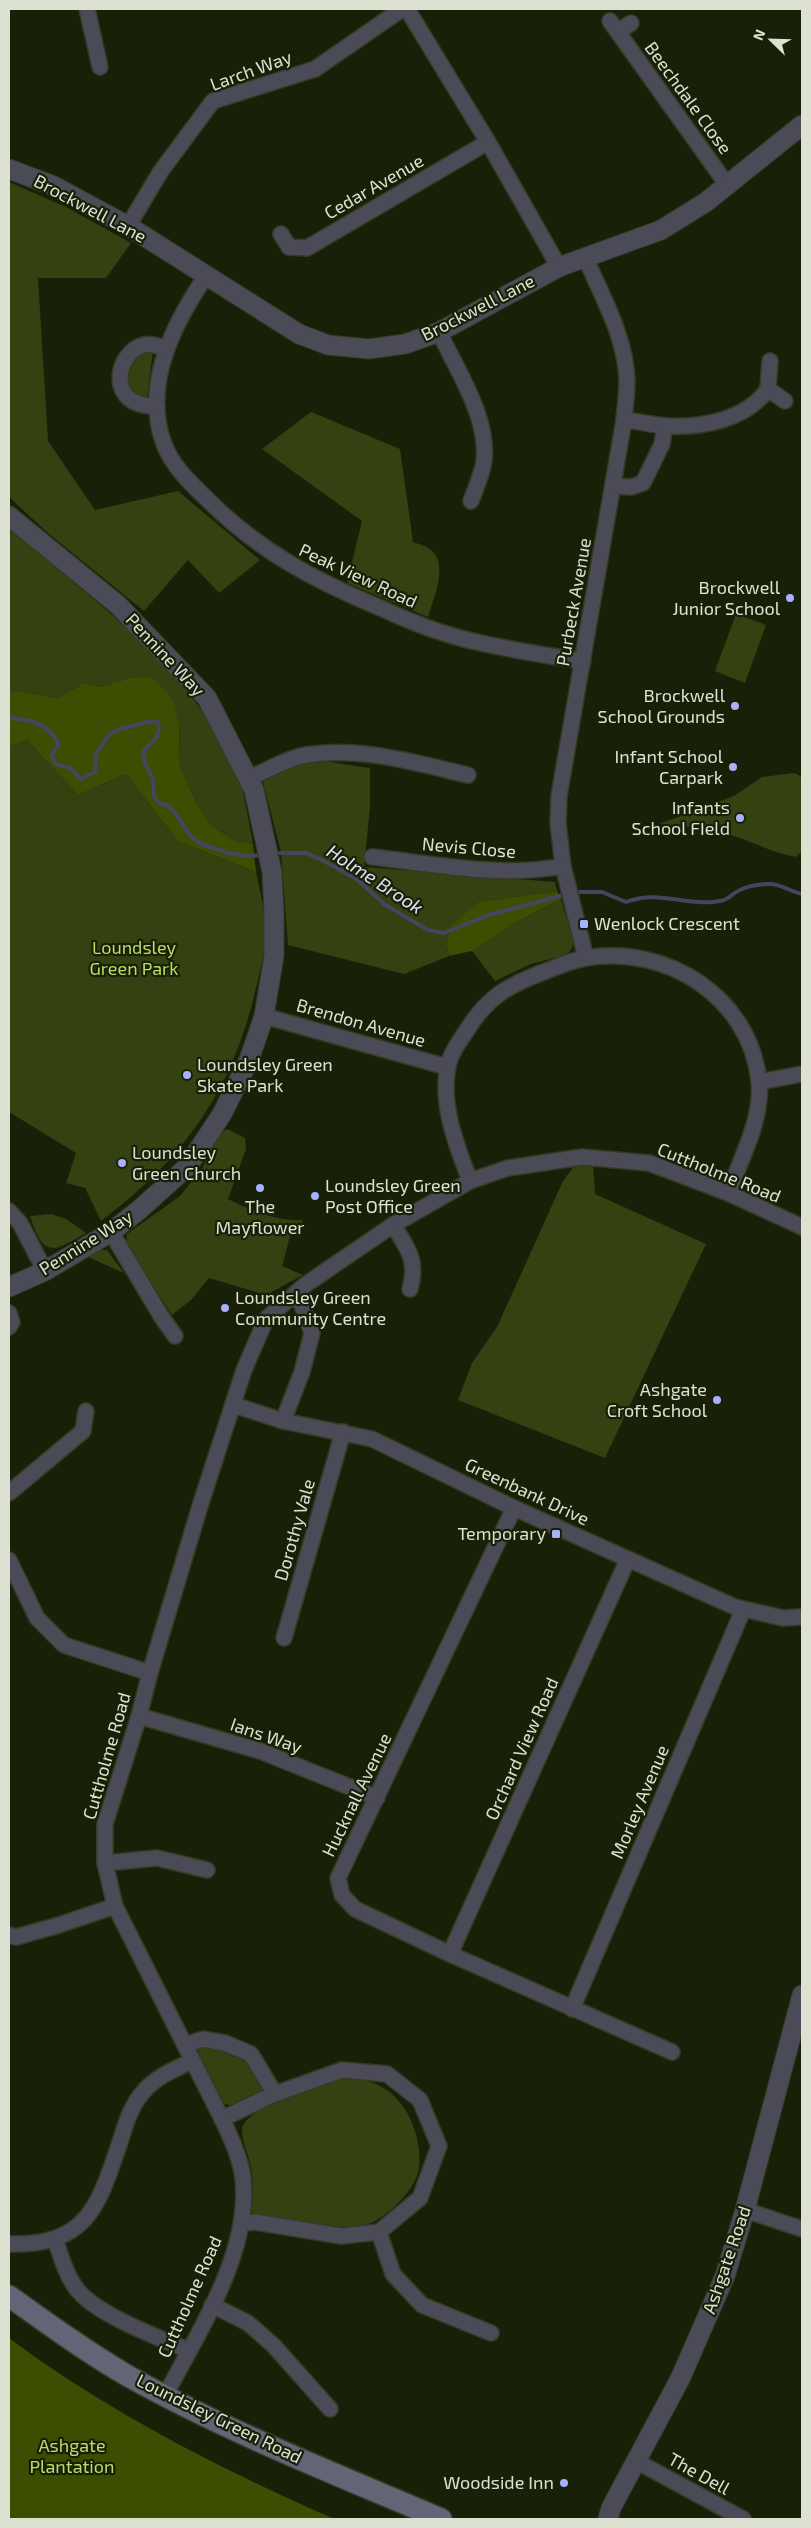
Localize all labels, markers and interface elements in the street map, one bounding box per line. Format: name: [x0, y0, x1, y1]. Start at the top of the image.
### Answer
north arrow: [746, 15, 796, 65]
text: N: [749, 27, 768, 43]
street label: Beechdale Close: [641, 37, 737, 158]
street label: Larch Way: [207, 45, 295, 95]
street label: Cedar Avenue: [320, 149, 427, 223]
street label: Brockwell Lane: [30, 169, 151, 247]
street label: Brockwell Lane: [417, 269, 538, 345]
street label: Purbeck Avenue: [551, 536, 595, 668]
street label: Peak View Road: [296, 538, 421, 612]
place label: Brockwell Junior School: [672, 576, 781, 619]
marker: Brockwell Junior School: [784, 592, 796, 604]
street label: Pennine Way: [122, 608, 210, 701]
place label: Brockwell School Grounds: [598, 684, 726, 727]
marker: Brockwell School Grounds: [729, 700, 741, 712]
place label: Infant School Carpark: [615, 745, 724, 788]
marker: Infant School Carpark: [727, 761, 739, 773]
place label: Infants School FIeld: [632, 796, 730, 839]
marker: Infants School FIeld: [734, 812, 746, 824]
street label: Nevis Close: [421, 832, 517, 862]
water label: Holme Brook: [323, 839, 428, 918]
place label: Wenlock Crescent: [594, 912, 740, 934]
marker: Wenlock Crescent: [578, 918, 590, 930]
park label: Loundsley Green Park: [90, 936, 178, 979]
street label: Brendon Avenue: [294, 993, 428, 1051]
place label: Loundsley Green Skate Park: [197, 1053, 333, 1096]
marker: Loundsley Green Skate Park: [181, 1069, 193, 1081]
street label: Cuttholme Road: [654, 1137, 784, 1207]
place label: Loundsley Green Church: [132, 1141, 241, 1184]
marker: Loundsley Green Church: [116, 1157, 128, 1169]
place label: Loundsley Green Post Office: [325, 1174, 461, 1217]
marker: The Mayflower: [254, 1182, 266, 1194]
marker: Loundsley Green Post Office: [309, 1190, 321, 1202]
place label: The Mayflower: [215, 1195, 305, 1238]
street label: Pennine Way: [35, 1205, 137, 1279]
place label: Loundsley Green Community Centre: [235, 1286, 386, 1329]
marker: Loundsley Green Community Centre: [219, 1302, 231, 1314]
place label: Ashgate Croft School: [607, 1378, 708, 1421]
marker: Ashgate Croft School: [711, 1394, 723, 1406]
street label: Greenbank Drive: [462, 1453, 593, 1529]
street label: Dorothy Vale: [269, 1476, 319, 1583]
place label: Temporary: [458, 1522, 546, 1544]
marker: Temporary: [550, 1528, 562, 1540]
street label: Orchard View Road: [480, 1674, 562, 1823]
street label: Cuttholme Road: [77, 1690, 135, 1822]
street label: Ians Way: [228, 1713, 305, 1758]
street label: Hucknall Avenue: [317, 1729, 396, 1860]
street label: Morley Avenue: [605, 1742, 673, 1862]
street label: Ashgate Road: [697, 2203, 755, 2317]
street label: Cuttholme Road: [152, 2232, 226, 2361]
street label: Loundsley Green Road: [133, 2368, 306, 2468]
park label: Ashgate Plantation: [29, 2434, 115, 2477]
street label: The Dell: [665, 2447, 735, 2499]
place label: Woodside Inn: [443, 2471, 554, 2493]
marker: Woodside Inn: [558, 2477, 570, 2489]

